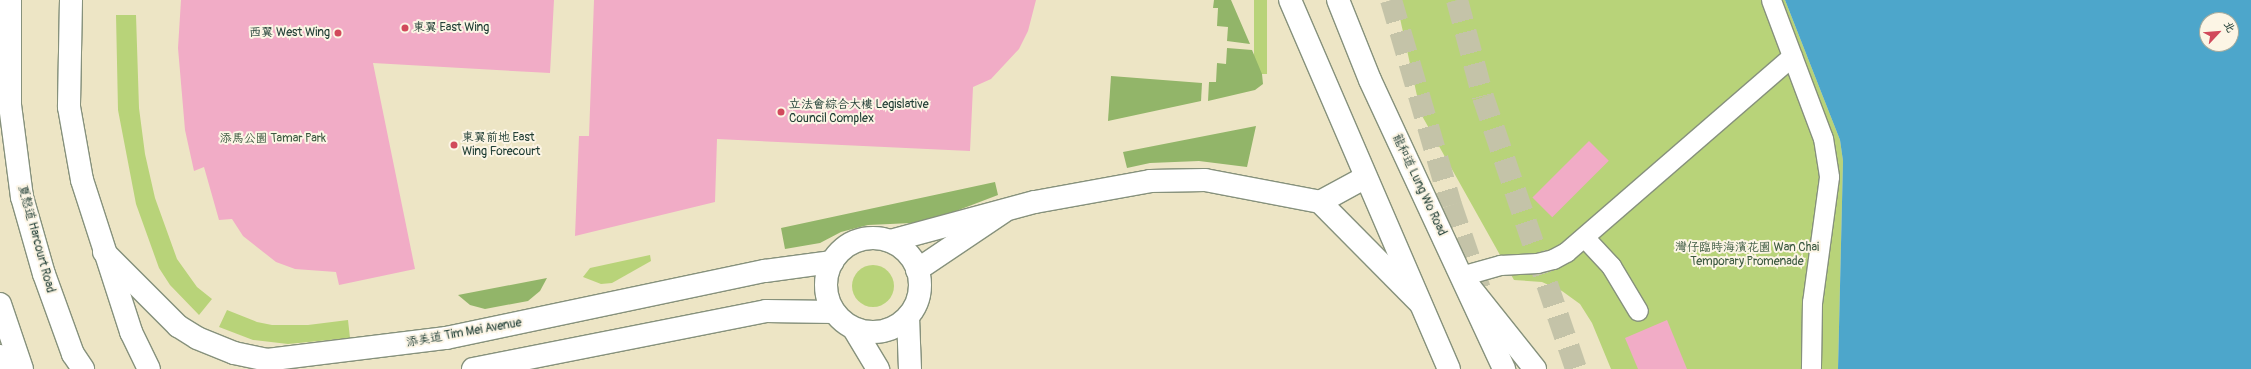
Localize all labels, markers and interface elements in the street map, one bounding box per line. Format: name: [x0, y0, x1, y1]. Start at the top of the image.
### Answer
north arrow: [2199, 12, 2239, 52]
text: 北: [2221, 19, 2238, 35]
place label: 東翼 East Wing: [413, 21, 489, 35]
marker: 東翼 East Wing: [400, 23, 410, 33]
place label: 西翼 West Wing: [249, 26, 330, 40]
marker: 西翼 West Wing: [333, 28, 343, 38]
place label: 立法會綜合大樓 Legislative Council Complex: [789, 98, 929, 126]
marker: 立法會綜合大樓 Legislative Council Complex: [776, 107, 786, 117]
place label: 東翼前地 East Wing Forecourt: [462, 131, 540, 159]
park label: 添馬公園 Tamar Park: [220, 132, 326, 146]
street label: 龍和道 Lung Wo Road: [1389, 132, 1449, 238]
marker: 東翼前地 East Wing Forecourt: [449, 140, 459, 150]
street label: 夏慤道 Harcourt Road: [15, 183, 57, 295]
park label: 灣仔臨時海濱花園 Wan Chai Temporary Promenade: [1675, 241, 1819, 269]
street label: 添美道 Tim Mei Avenue: [405, 316, 523, 350]

